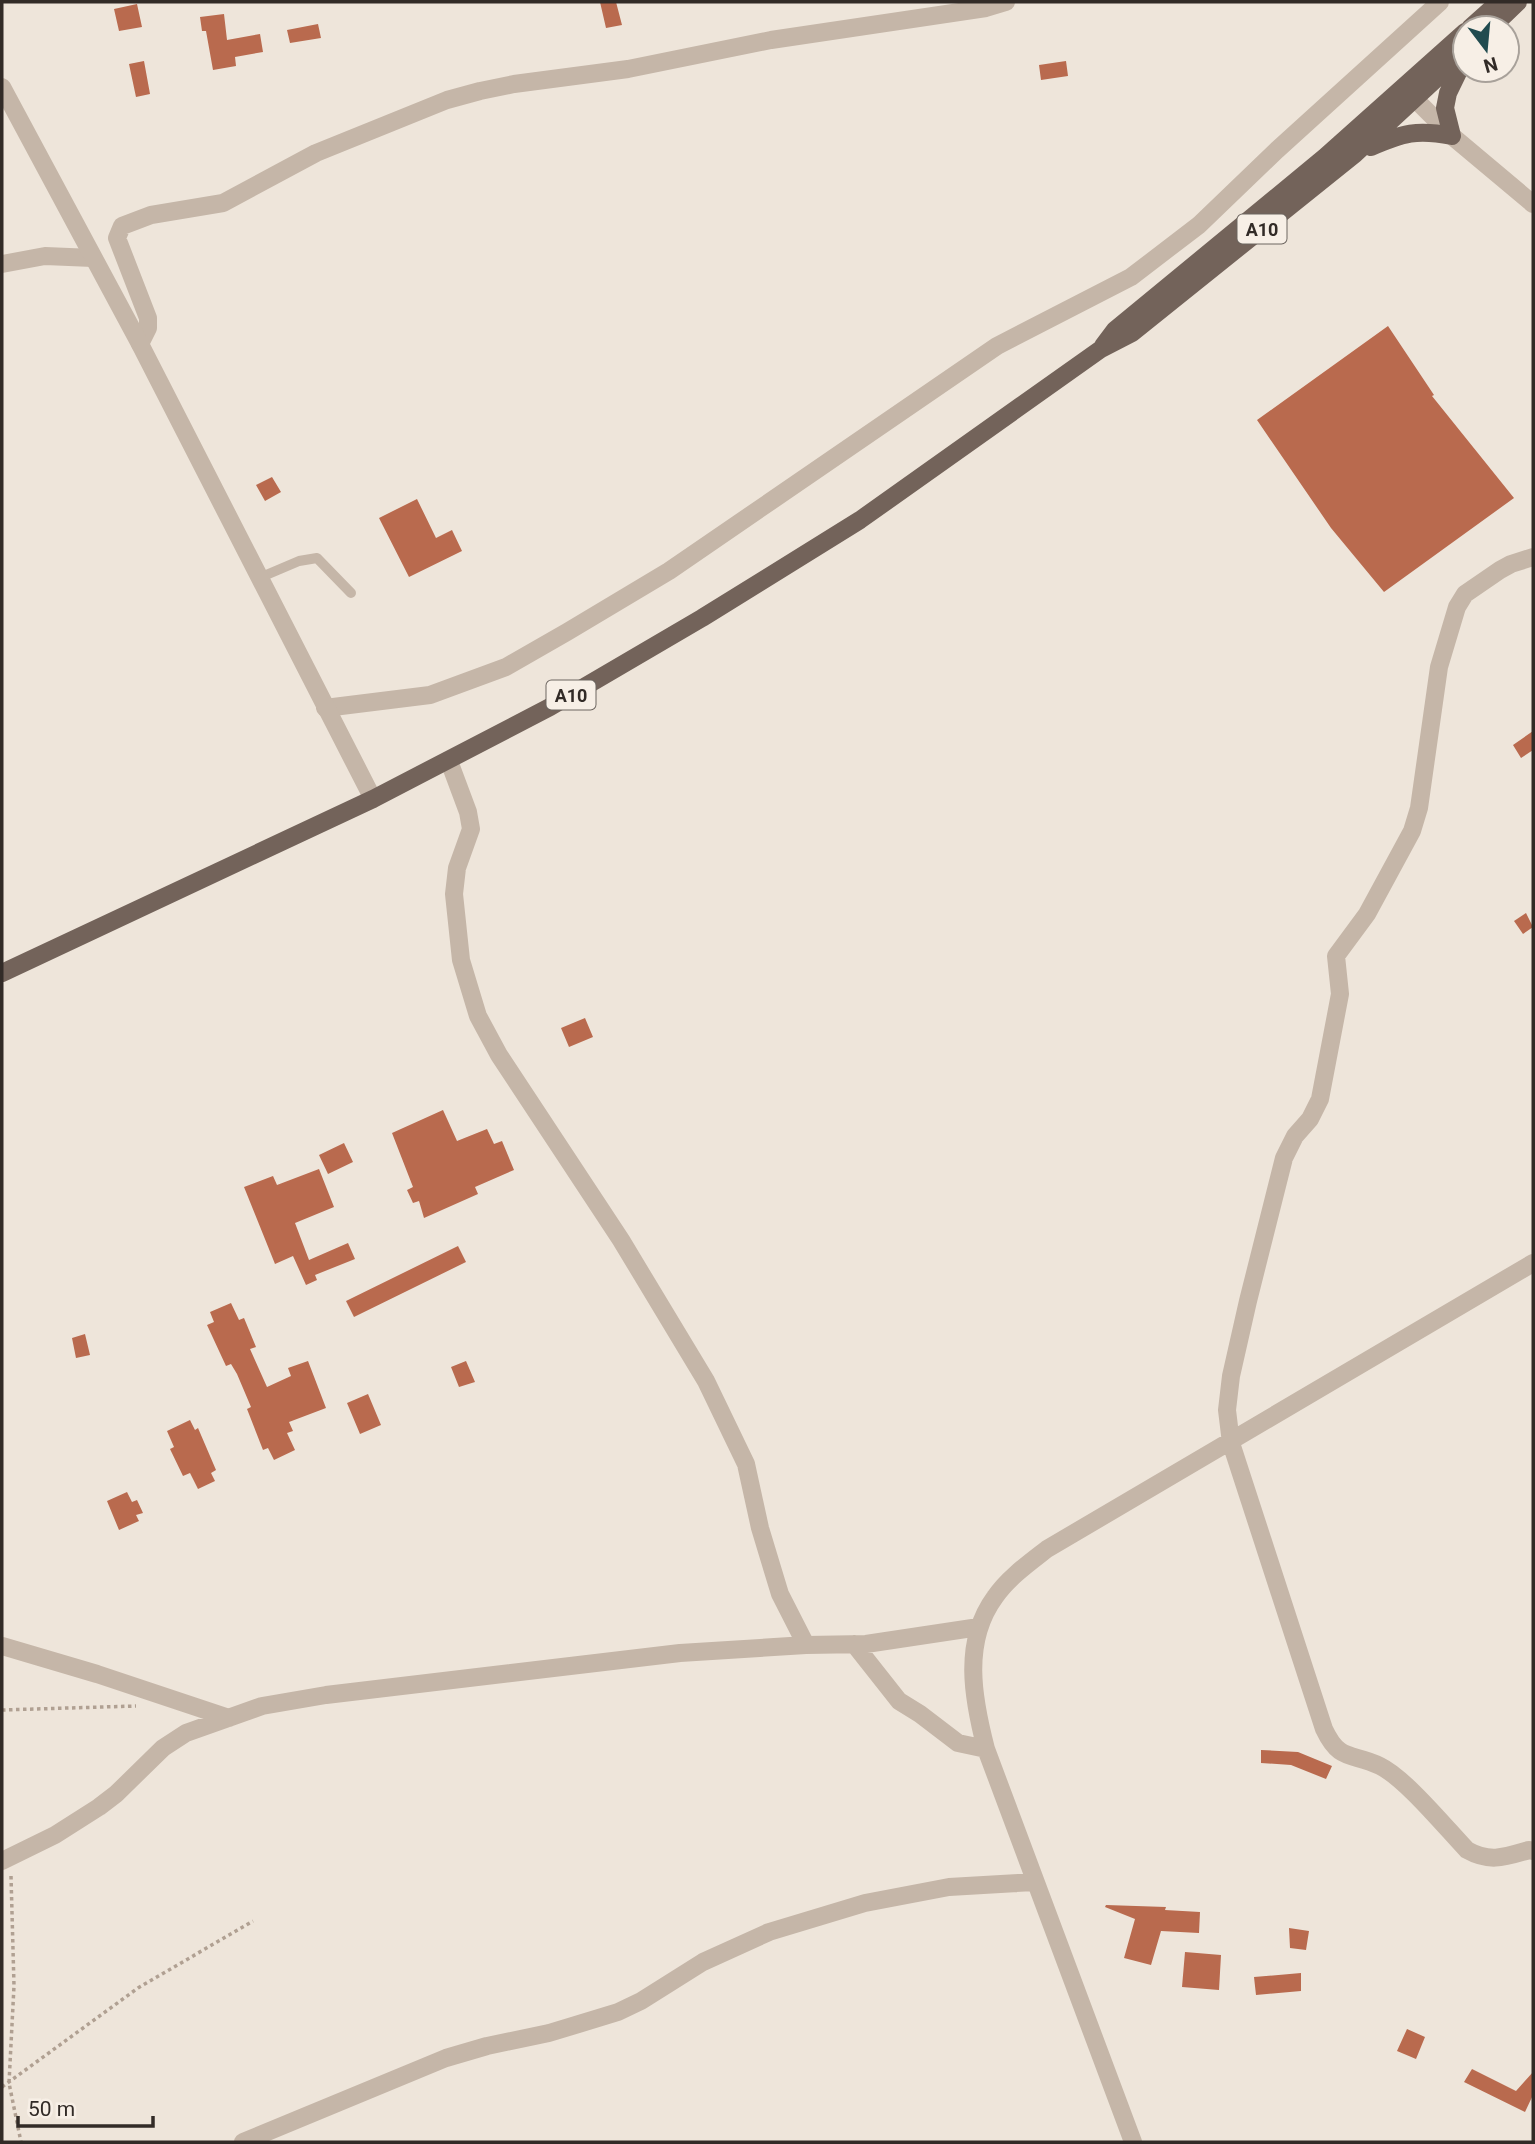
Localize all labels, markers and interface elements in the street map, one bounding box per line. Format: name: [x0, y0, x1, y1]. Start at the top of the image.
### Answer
north arrow: [1451, 14, 1521, 84]
text: N: [1481, 52, 1500, 78]
road number: A10: [1238, 214, 1286, 244]
road number: A10: [546, 680, 596, 710]
scale bar: [18, 2084, 152, 2128]
text: 50 m: [28, 2097, 75, 2121]

